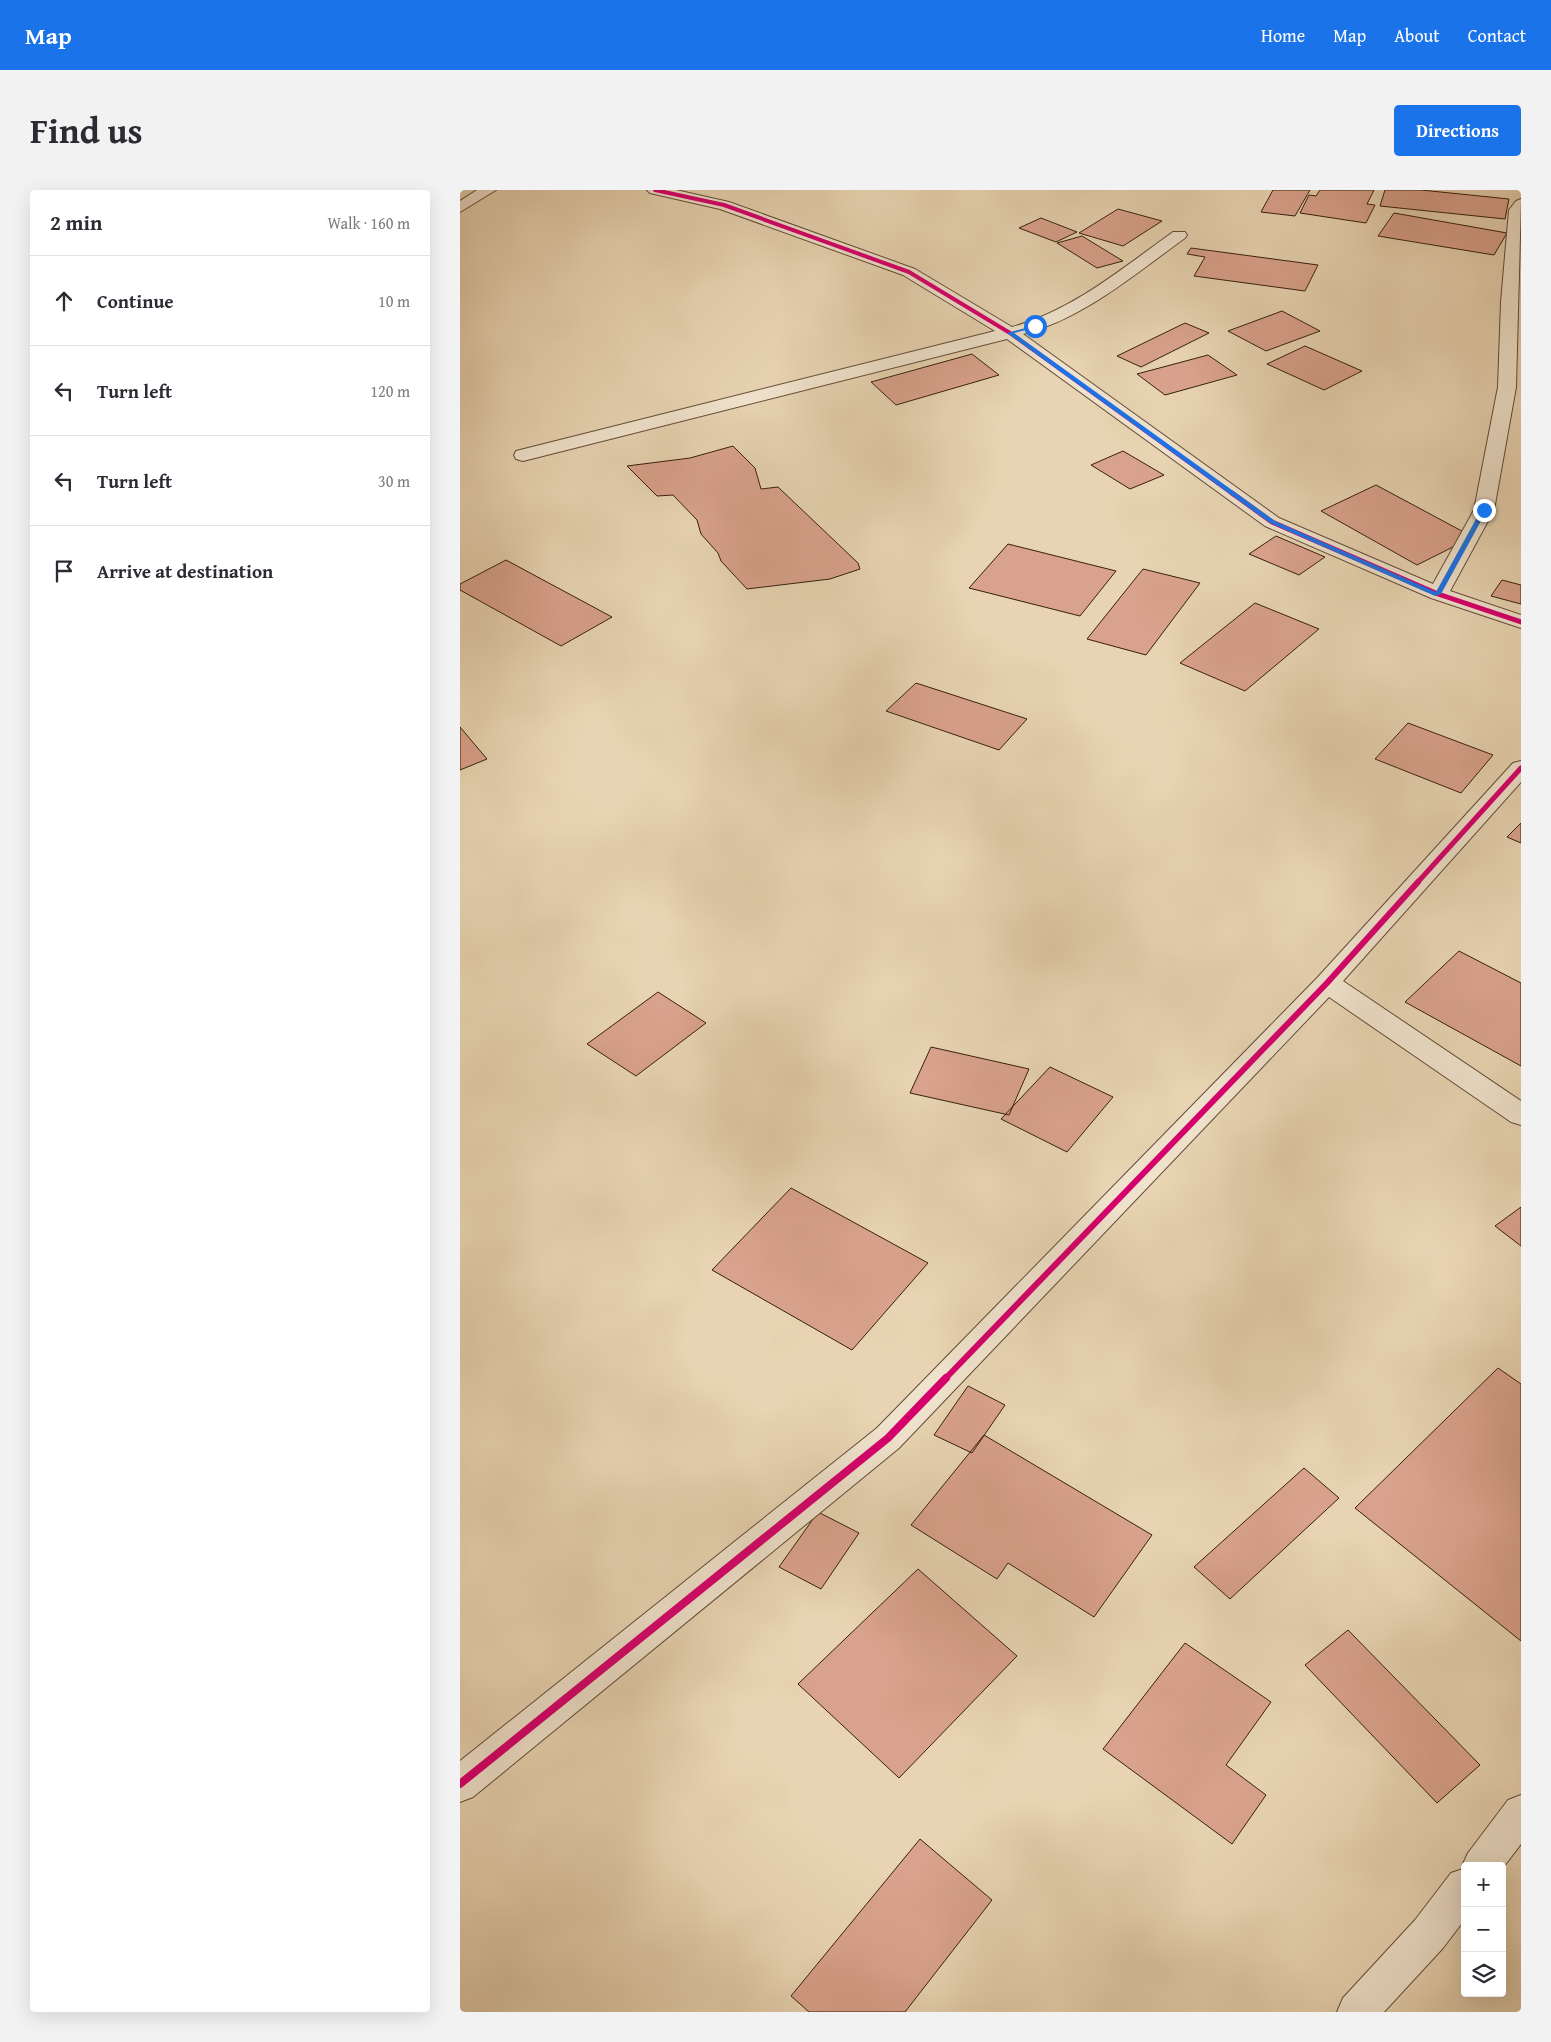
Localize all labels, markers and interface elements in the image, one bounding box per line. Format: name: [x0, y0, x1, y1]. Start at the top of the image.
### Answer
text: Map: [25, 18, 72, 53]
text: Home: [1261, 22, 1305, 49]
text: Map: [1333, 22, 1366, 49]
text: About: [1394, 22, 1440, 49]
text: Contact: [1468, 22, 1526, 49]
text: Find us: [30, 105, 143, 156]
button: Directions: [1394, 105, 1521, 156]
text: 2 min: [50, 207, 102, 238]
text: Walk · 160 m: [327, 211, 410, 235]
icon: ahead: [50, 287, 78, 315]
text: Continue: [97, 287, 174, 315]
text: 10 m: [378, 289, 410, 313]
route start: [1024, 315, 1047, 338]
icon: left: [50, 377, 78, 405]
text: Turn left: [97, 377, 172, 405]
text: 120 m: [370, 379, 410, 403]
icon: left: [50, 467, 78, 495]
text: Turn left: [97, 467, 172, 495]
text: 30 m: [378, 469, 410, 493]
route end: [1473, 499, 1496, 522]
icon: arrive: [50, 557, 78, 585]
text: Arrive at destination: [97, 557, 273, 585]
map controls: [1461, 1862, 1506, 1997]
button: +: [1461, 1862, 1506, 1907]
button: −: [1461, 1907, 1506, 1952]
button: layers: [1461, 1952, 1506, 1997]

